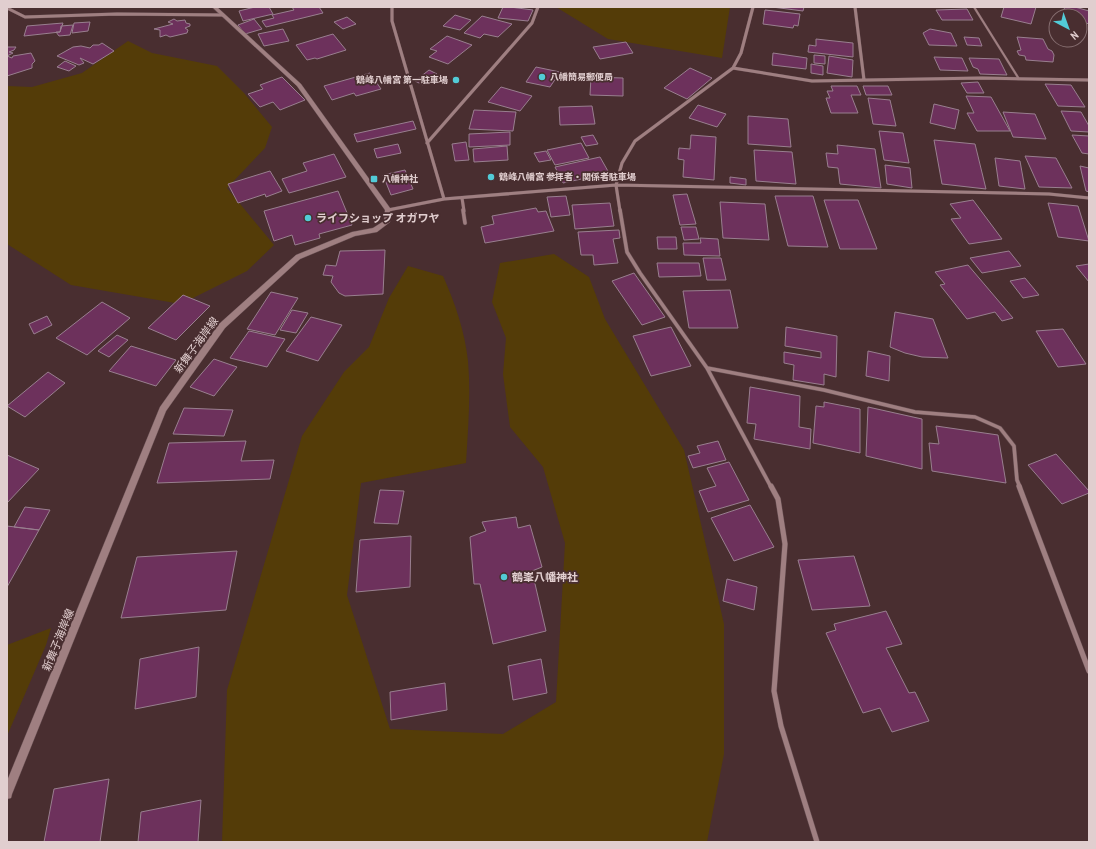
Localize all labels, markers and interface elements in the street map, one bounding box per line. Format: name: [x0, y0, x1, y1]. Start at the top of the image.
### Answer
north arrow: [1048, 8, 1088, 48]
text: N: [1068, 28, 1082, 43]
place label: 八幡簡易郵便局: [550, 71, 613, 83]
marker: 八幡簡易郵便局: [537, 72, 547, 82]
place label: 鶴峰八幡宮 第一駐車場: [355, 74, 448, 86]
marker: 鶴峰八幡宮 第一駐車場: [451, 75, 461, 85]
place label: 鶴峰八幡宮 参拝者・関係者駐車場: [498, 171, 636, 183]
marker: 鶴峰八幡宮 参拝者・関係者駐車場: [486, 172, 496, 182]
place label: 八幡神社: [382, 173, 418, 185]
marker: 八幡神社: [369, 174, 379, 184]
place label: ライフショップ オガワヤ: [316, 211, 440, 225]
marker: ライフショップ オガワヤ: [303, 213, 313, 223]
street label: 新舞子海岸線: [171, 314, 221, 376]
place label: 鶴峯八幡神社: [511, 570, 578, 584]
marker: 鶴峯八幡神社: [499, 572, 509, 582]
street label: 新舞子海岸線: [39, 607, 77, 673]

